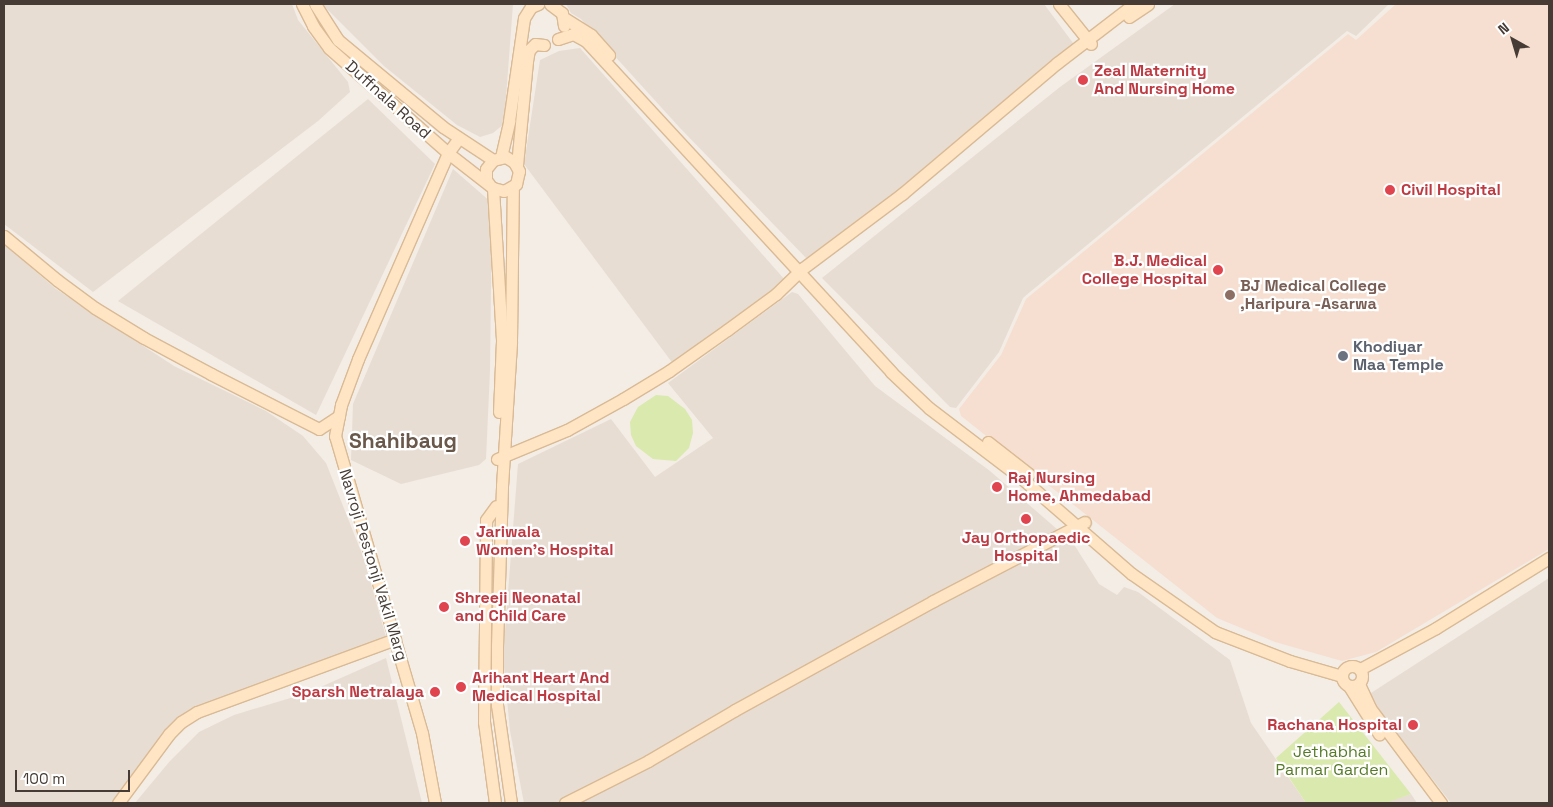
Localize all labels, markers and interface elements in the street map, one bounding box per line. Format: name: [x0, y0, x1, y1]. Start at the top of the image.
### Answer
north arrow: [1488, 15, 1538, 65]
text: N: [1494, 18, 1513, 38]
street label: Duffnala Road: [341, 57, 435, 143]
place label: Zeal Maternity And Nursing Home: [1094, 61, 1235, 99]
marker: Zeal Maternity And Nursing Home: [1076, 73, 1090, 87]
place label: Civil Hospital: [1401, 180, 1501, 200]
marker: Civil Hospital: [1383, 183, 1397, 197]
place label: B.J. Medical College Hospital: [1082, 251, 1207, 289]
marker: B.J. Medical College Hospital: [1211, 263, 1225, 277]
place label: BJ Medical College ,Haripura -Asarwa: [1240, 276, 1386, 314]
marker: BJ Medical College ,Haripura -Asarwa: [1224, 289, 1236, 301]
place label: Khodiyar Maa Temple: [1353, 337, 1444, 375]
marker: Khodiyar Maa Temple: [1337, 350, 1349, 362]
district label: Shahibaug: [349, 428, 457, 454]
street label: Navroji Pestonji Vakil Marg: [335, 467, 411, 663]
place label: Raj Nursing Home, Ahmedabad: [1008, 468, 1152, 506]
marker: Raj Nursing Home, Ahmedabad: [990, 480, 1004, 494]
marker: Jay Orthopaedic Hospital: [1019, 512, 1033, 526]
place label: Jariwala Women's Hospital: [476, 522, 613, 560]
place label: Jay Orthopaedic Hospital: [962, 528, 1090, 566]
marker: Jariwala Women's Hospital: [458, 534, 472, 548]
place label: Shreeji Neonatal and Child Care: [455, 588, 581, 626]
marker: Shreeji Neonatal and Child Care: [437, 600, 451, 614]
place label: Arihant Heart And Medical Hospital: [472, 668, 610, 706]
marker: Arihant Heart And Medical Hospital: [454, 680, 468, 694]
place label: Sparsh Netralaya: [292, 682, 424, 702]
marker: Sparsh Netralaya: [428, 685, 442, 699]
place label: Rachana Hospital: [1267, 715, 1402, 735]
marker: Rachana Hospital: [1406, 718, 1420, 732]
park label: Jethabhai Parmar Garden: [1276, 742, 1388, 780]
scale bar: [18, 760, 132, 792]
text: 100 m: [23, 769, 65, 788]

